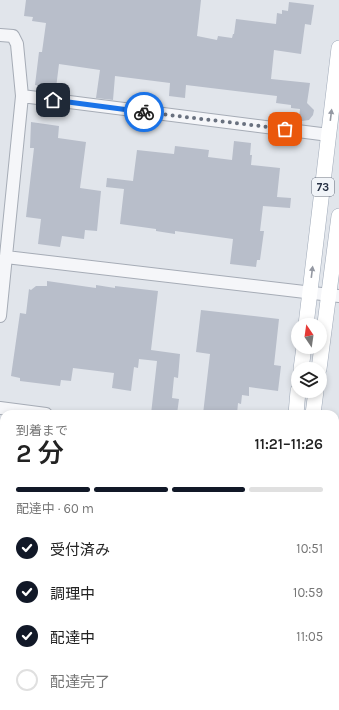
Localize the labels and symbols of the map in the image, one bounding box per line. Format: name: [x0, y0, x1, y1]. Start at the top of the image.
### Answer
pin: [36, 83, 70, 117]
courier: [124, 92, 164, 132]
one-way arrow: [328, 109, 334, 122]
pin: [268, 112, 302, 146]
road number: 73: [312, 178, 334, 196]
one-way arrow: [309, 266, 316, 278]
north arrow: [291, 318, 327, 354]

